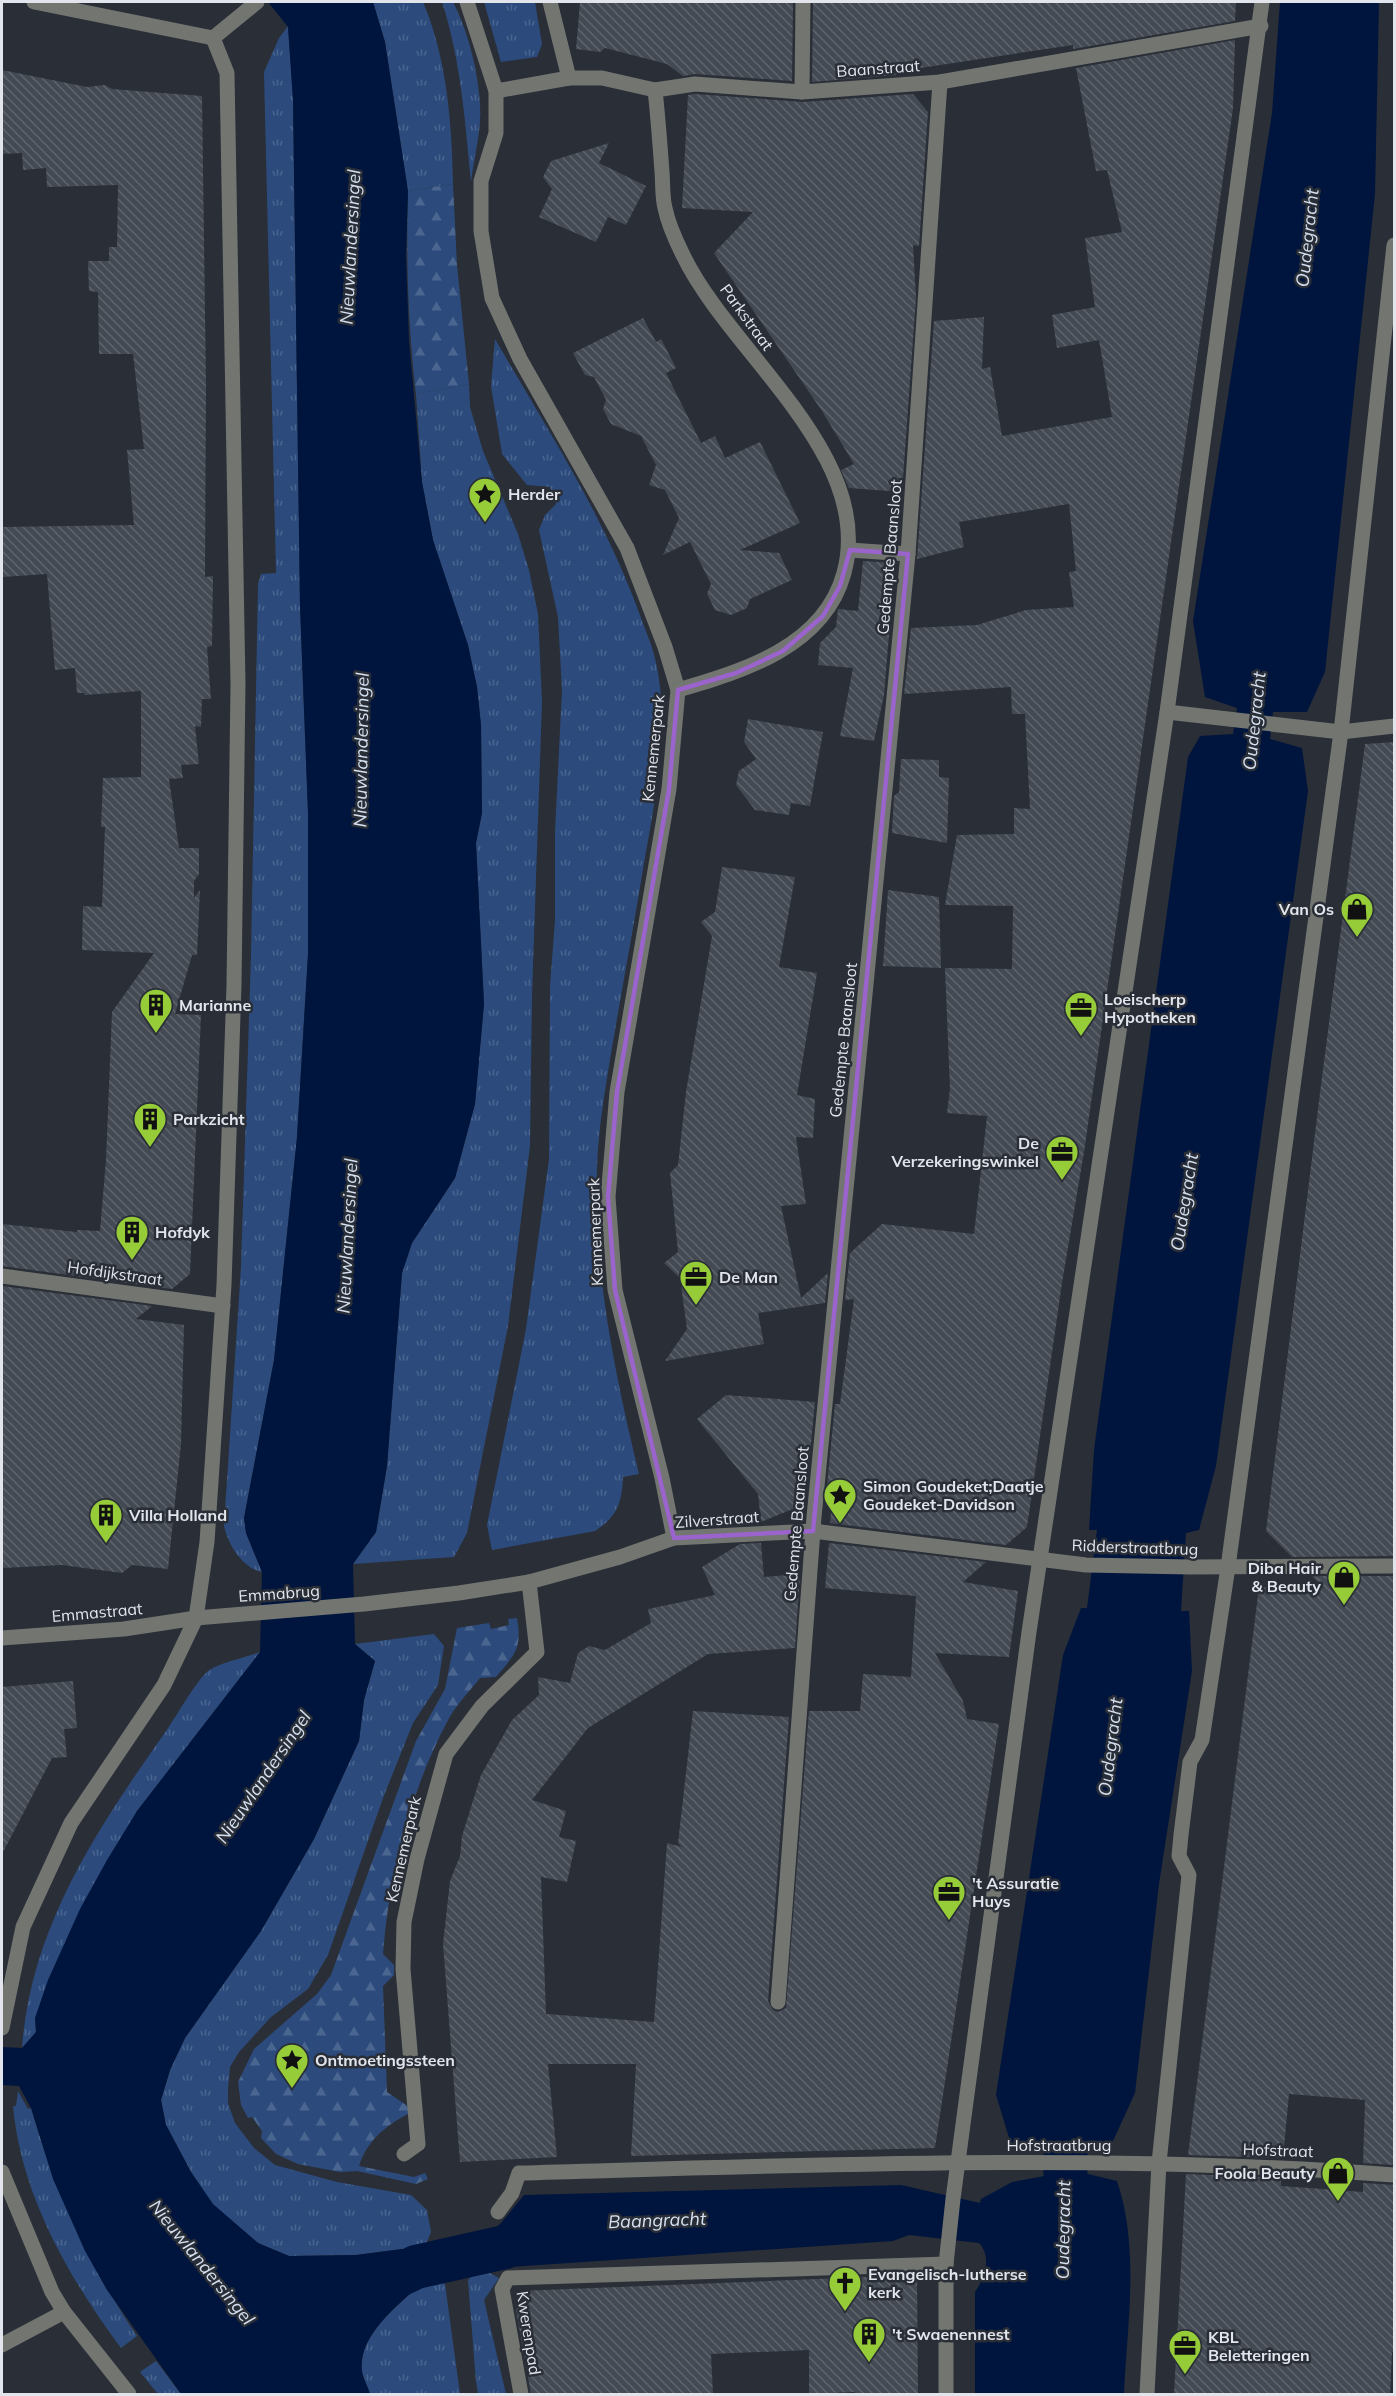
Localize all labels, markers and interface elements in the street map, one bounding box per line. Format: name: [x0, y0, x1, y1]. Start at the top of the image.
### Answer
street label: Baanstraat: [836, 55, 921, 81]
water label: Nieuwlandersingel: [334, 168, 366, 325]
water label: Oudegracht: [1290, 187, 1324, 288]
street label: Parkstraat: [716, 280, 778, 355]
place icon: Herder: [467, 476, 503, 523]
street label: Gedempte Baansloot: [872, 478, 906, 635]
place label: Herder: [508, 484, 561, 504]
water label: Oudegracht: [1237, 670, 1271, 771]
water label: Nieuwlandersingel: [348, 672, 374, 828]
street label: Kennemerpark: [637, 693, 669, 803]
shop icon: Van Os: [1339, 891, 1375, 938]
place label: Van Os: [1278, 899, 1334, 919]
street label: Gedempte Baansloot: [825, 961, 861, 1118]
building icon: Marianne: [138, 987, 174, 1034]
place label: Loeischerp Hypotheken: [1104, 989, 1196, 1027]
office icon: Loeischerp Hypotheken: [1063, 990, 1099, 1037]
place label: Marianne: [179, 995, 252, 1015]
building icon: Parkzicht: [132, 1101, 168, 1148]
place label: Parkzicht: [173, 1109, 245, 1129]
place label: De Verzekeringswinkel: [890, 1133, 1039, 1171]
office icon: De Verzekeringswinkel: [1044, 1134, 1080, 1181]
water label: Oudegracht: [1165, 1151, 1203, 1253]
water label: Nieuwlandersingel: [331, 1157, 363, 1314]
street label: Kennemerpark: [583, 1177, 607, 1286]
building icon: Hofdyk: [114, 1214, 150, 1261]
place label: Hofdyk: [155, 1222, 211, 1242]
street label: Hofdijkstraat: [66, 1256, 164, 1290]
office icon: De Man: [678, 1259, 714, 1306]
place label: De Man: [719, 1267, 778, 1287]
street label: Gedempte Baansloot: [779, 1445, 813, 1602]
place label: Simon Goudeket;Daatje Goudeket-Davidson: [863, 1476, 1044, 1514]
place icon: Simon Goudeket;Daatje Goudeket-Davidson: [822, 1477, 858, 1524]
building icon: Villa Holland: [88, 1497, 124, 1544]
place label: Villa Holland: [128, 1505, 227, 1525]
street label: Zilverstraat: [674, 1506, 760, 1532]
street label: Ridderstraatbrug: [1071, 1535, 1199, 1559]
place label: Diba Hair & Beauty: [1248, 1558, 1322, 1596]
shop icon: Diba Hair & Beauty: [1326, 1559, 1362, 1606]
street label: Emmabrug: [238, 1580, 320, 1606]
street label: Emmastraat: [51, 1598, 144, 1626]
water label: Oudegracht: [1093, 1696, 1128, 1797]
water label: Nieuwlandersingel: [210, 1706, 316, 1848]
street label: Kennemerpark: [381, 1793, 425, 1904]
place label: 't Assuratie Huys: [972, 1873, 1059, 1911]
office icon: 't Assuratie Huys: [931, 1874, 967, 1921]
place icon: Ontmoetingssteen: [274, 2042, 310, 2089]
place label: Ontmoetingssteen: [315, 2050, 455, 2070]
street label: Hofstraatbrug: [1007, 2135, 1111, 2155]
street label: Hofstraat: [1242, 2139, 1314, 2161]
shop icon: Foola Beauty: [1320, 2155, 1356, 2202]
place label: Foola Beauty: [1215, 2163, 1315, 2183]
water label: Oudegracht: [1051, 2180, 1075, 2280]
water label: Nieuwlandersingel: [144, 2195, 260, 2330]
water label: Baangracht: [608, 2207, 707, 2233]
place label: Evangelisch-lutherse kerk: [868, 2264, 1027, 2302]
church icon: Evangelisch-lutherse kerk: [827, 2265, 863, 2312]
street label: Kwerenpad: [512, 2290, 546, 2376]
building icon: 't Swaenennest: [851, 2316, 887, 2363]
place label: 't Swaenennest: [892, 2324, 1010, 2344]
place label: KBL Beletteringen: [1208, 2327, 1310, 2365]
office icon: KBL Beletteringen: [1167, 2328, 1203, 2375]

